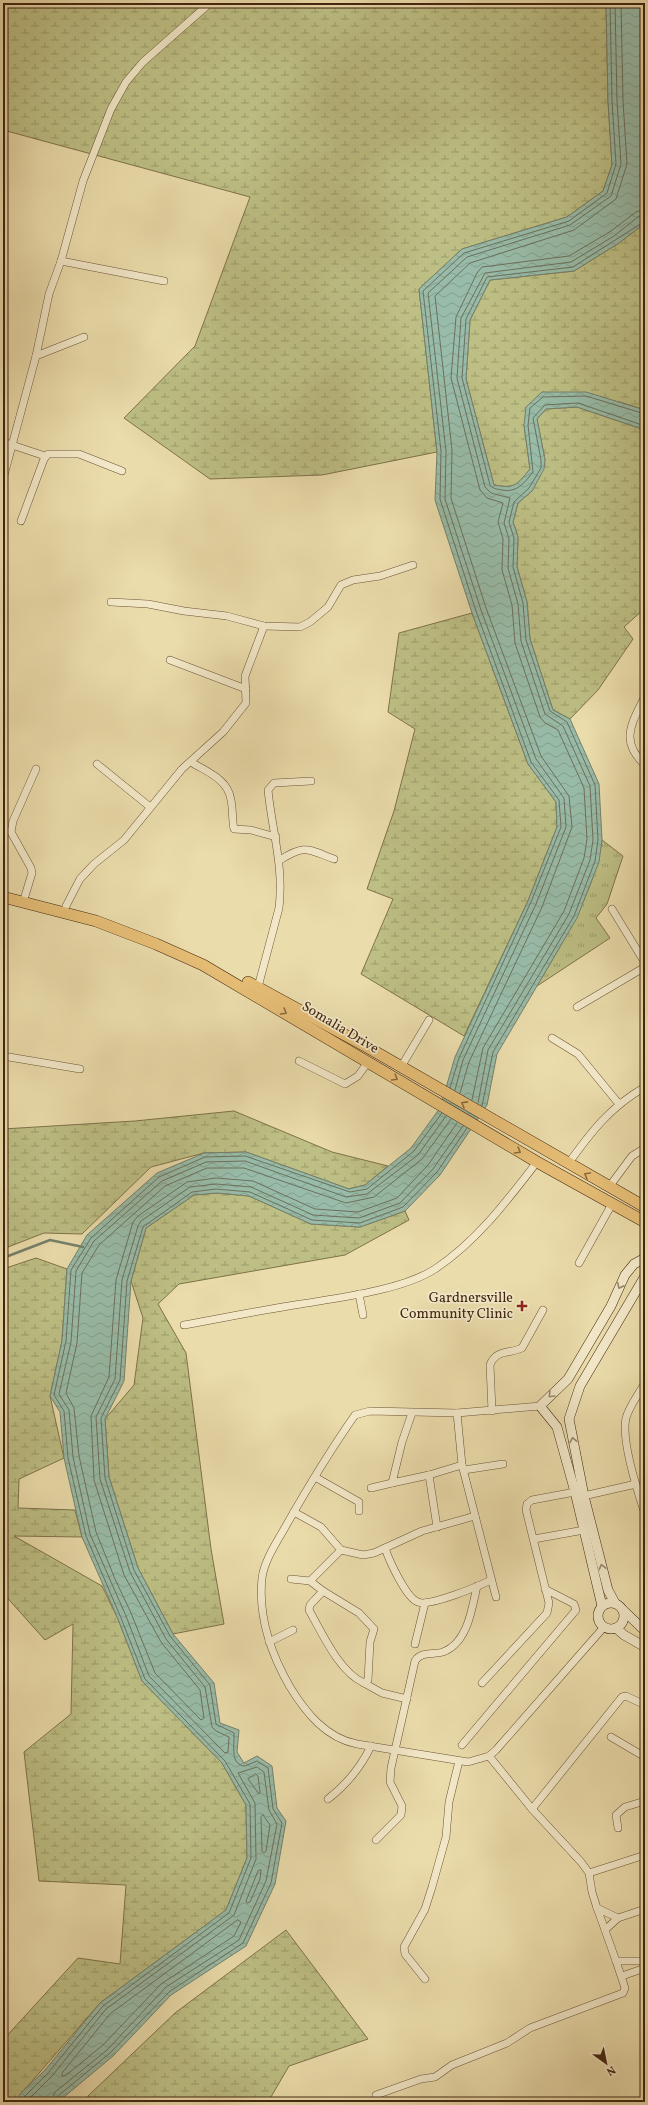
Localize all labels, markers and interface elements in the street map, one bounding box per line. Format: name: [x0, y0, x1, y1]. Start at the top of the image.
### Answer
street label: Somalia Drive: [298, 997, 382, 1059]
one-way arrow: [280, 1007, 287, 1014]
one-way arrow: [391, 1074, 398, 1081]
one-way arrow: [460, 1101, 468, 1108]
one-way arrow: [514, 1146, 521, 1154]
one-way arrow: [584, 1172, 591, 1179]
one-way arrow: [617, 1282, 625, 1289]
place label: Gardnersville Community Clinic: [400, 1289, 513, 1324]
marker: Gardnersville Community Clinic: [516, 1300, 528, 1312]
one-way arrow: [548, 1390, 556, 1398]
one-way arrow: [570, 1437, 578, 1443]
one-way arrow: [598, 1564, 607, 1571]
north arrow: [586, 2043, 626, 2083]
text: N: [603, 2062, 618, 2079]

